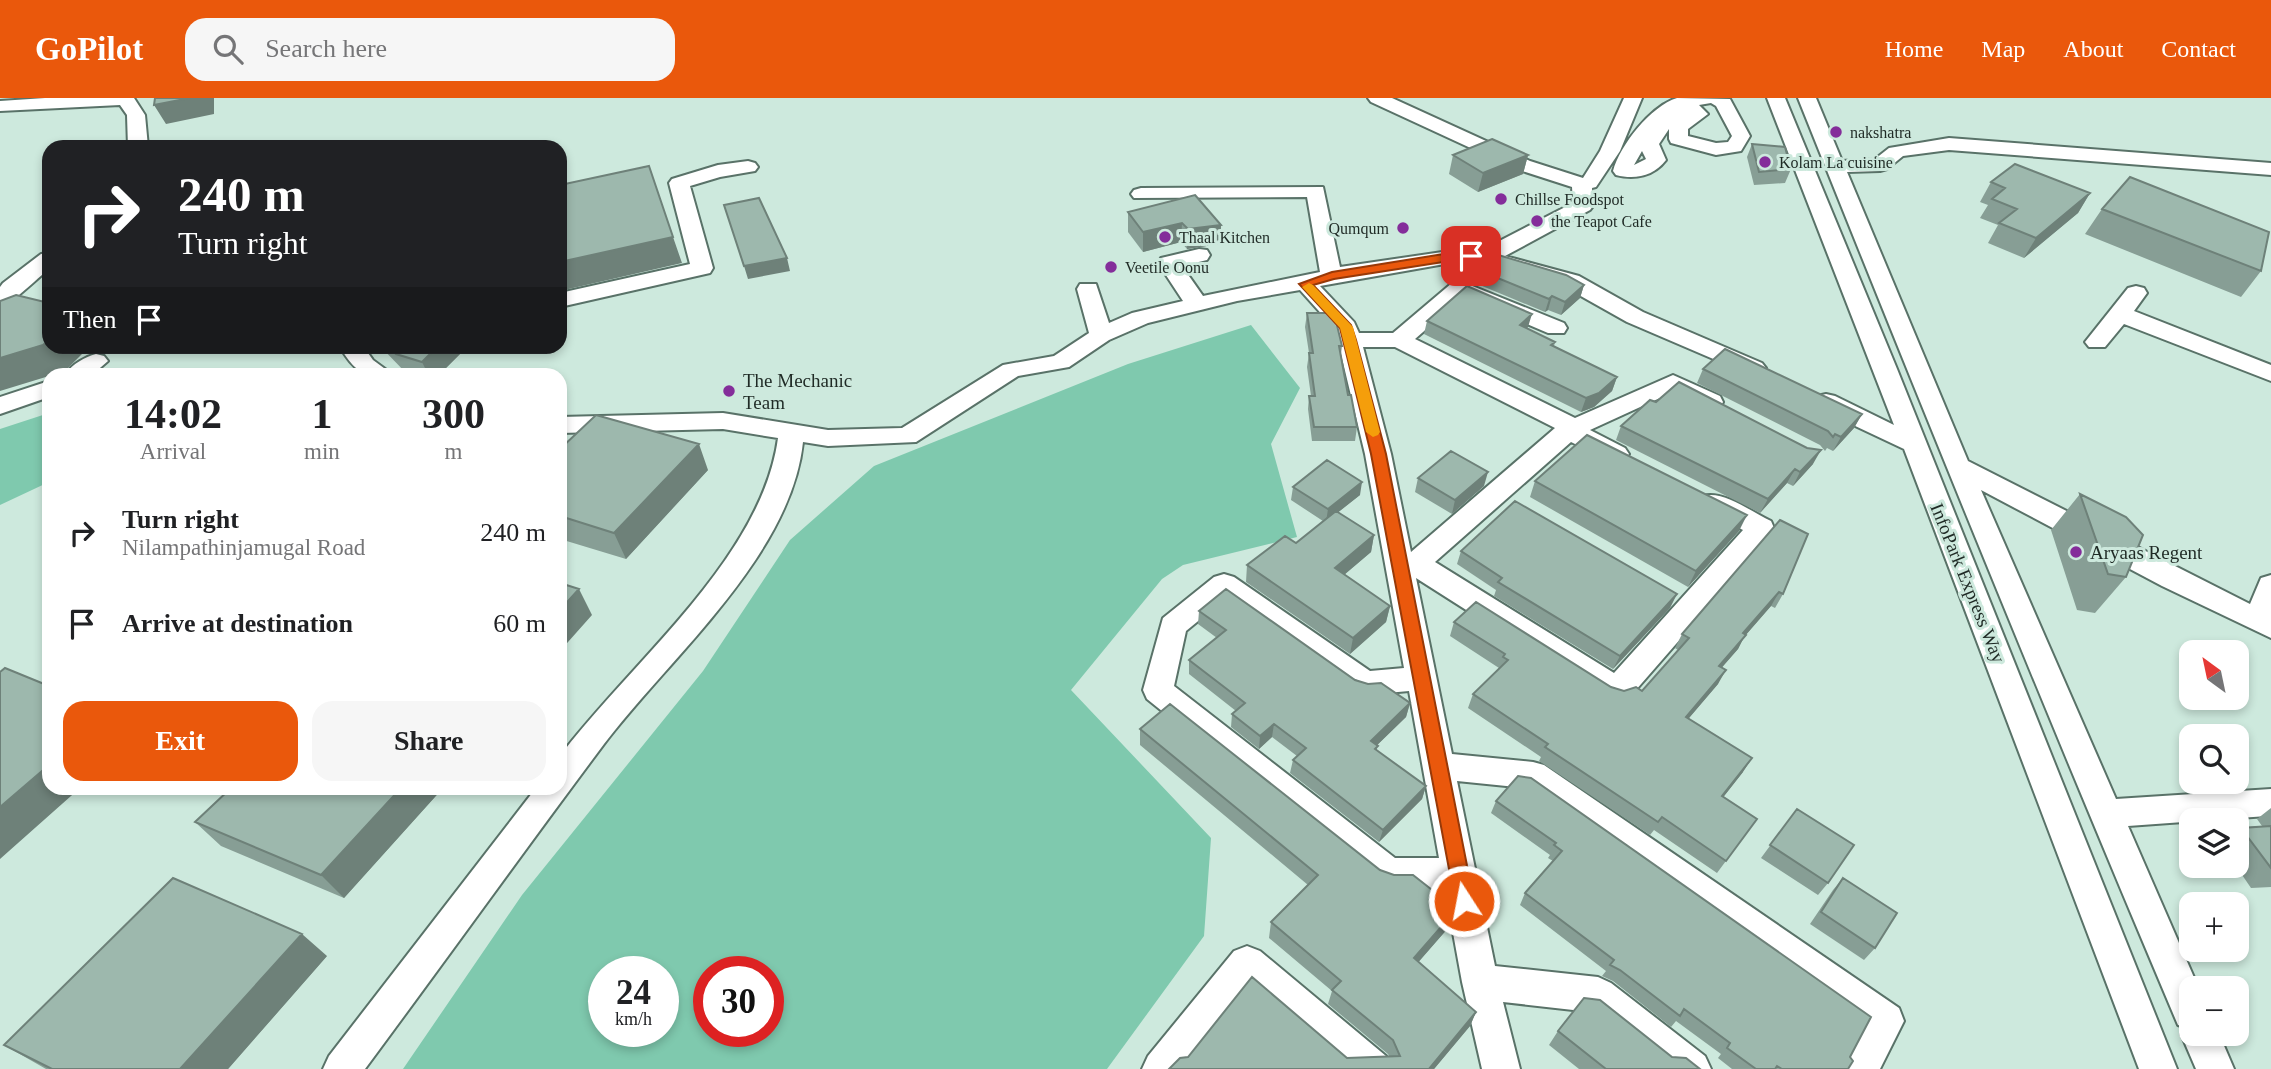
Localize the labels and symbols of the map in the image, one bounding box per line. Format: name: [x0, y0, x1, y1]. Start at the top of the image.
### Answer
marker: nakshatra: [1828, 124, 1844, 140]
place label: nakshatra: [1850, 124, 1911, 141]
marker: Kolam La cuisine: [1757, 154, 1773, 170]
place label: Kolam La cuisine: [1779, 154, 1893, 171]
marker: Chillse Foodspot: [1493, 191, 1509, 207]
place label: Chillse Foodspot: [1515, 191, 1624, 209]
marker: the Teapot Cafe: [1529, 213, 1545, 229]
place label: the Teapot Cafe: [1551, 213, 1652, 231]
place label: Qumqum: [1329, 220, 1390, 238]
marker: Qumqum: [1395, 220, 1411, 236]
pin: [1441, 226, 1501, 286]
marker: Thaal Kitchen: [1157, 229, 1173, 245]
place label: Thaal Kitchen: [1179, 229, 1270, 246]
marker: Veetile Oonu: [1103, 259, 1119, 275]
place label: Veetile Oonu: [1125, 259, 1209, 276]
place label: The Mechanic Team: [743, 370, 852, 413]
marker: The Mechanic Team: [721, 383, 737, 399]
street label: InfoPark Express Way: [1926, 500, 2010, 666]
place label: Aryaas Regent: [2090, 542, 2203, 563]
marker: Aryaas Regent: [2068, 544, 2084, 560]
north arrow: [2179, 640, 2249, 710]
position arrow: [1427, 864, 1501, 938]
speed limit sign: 30: [693, 956, 784, 1047]

